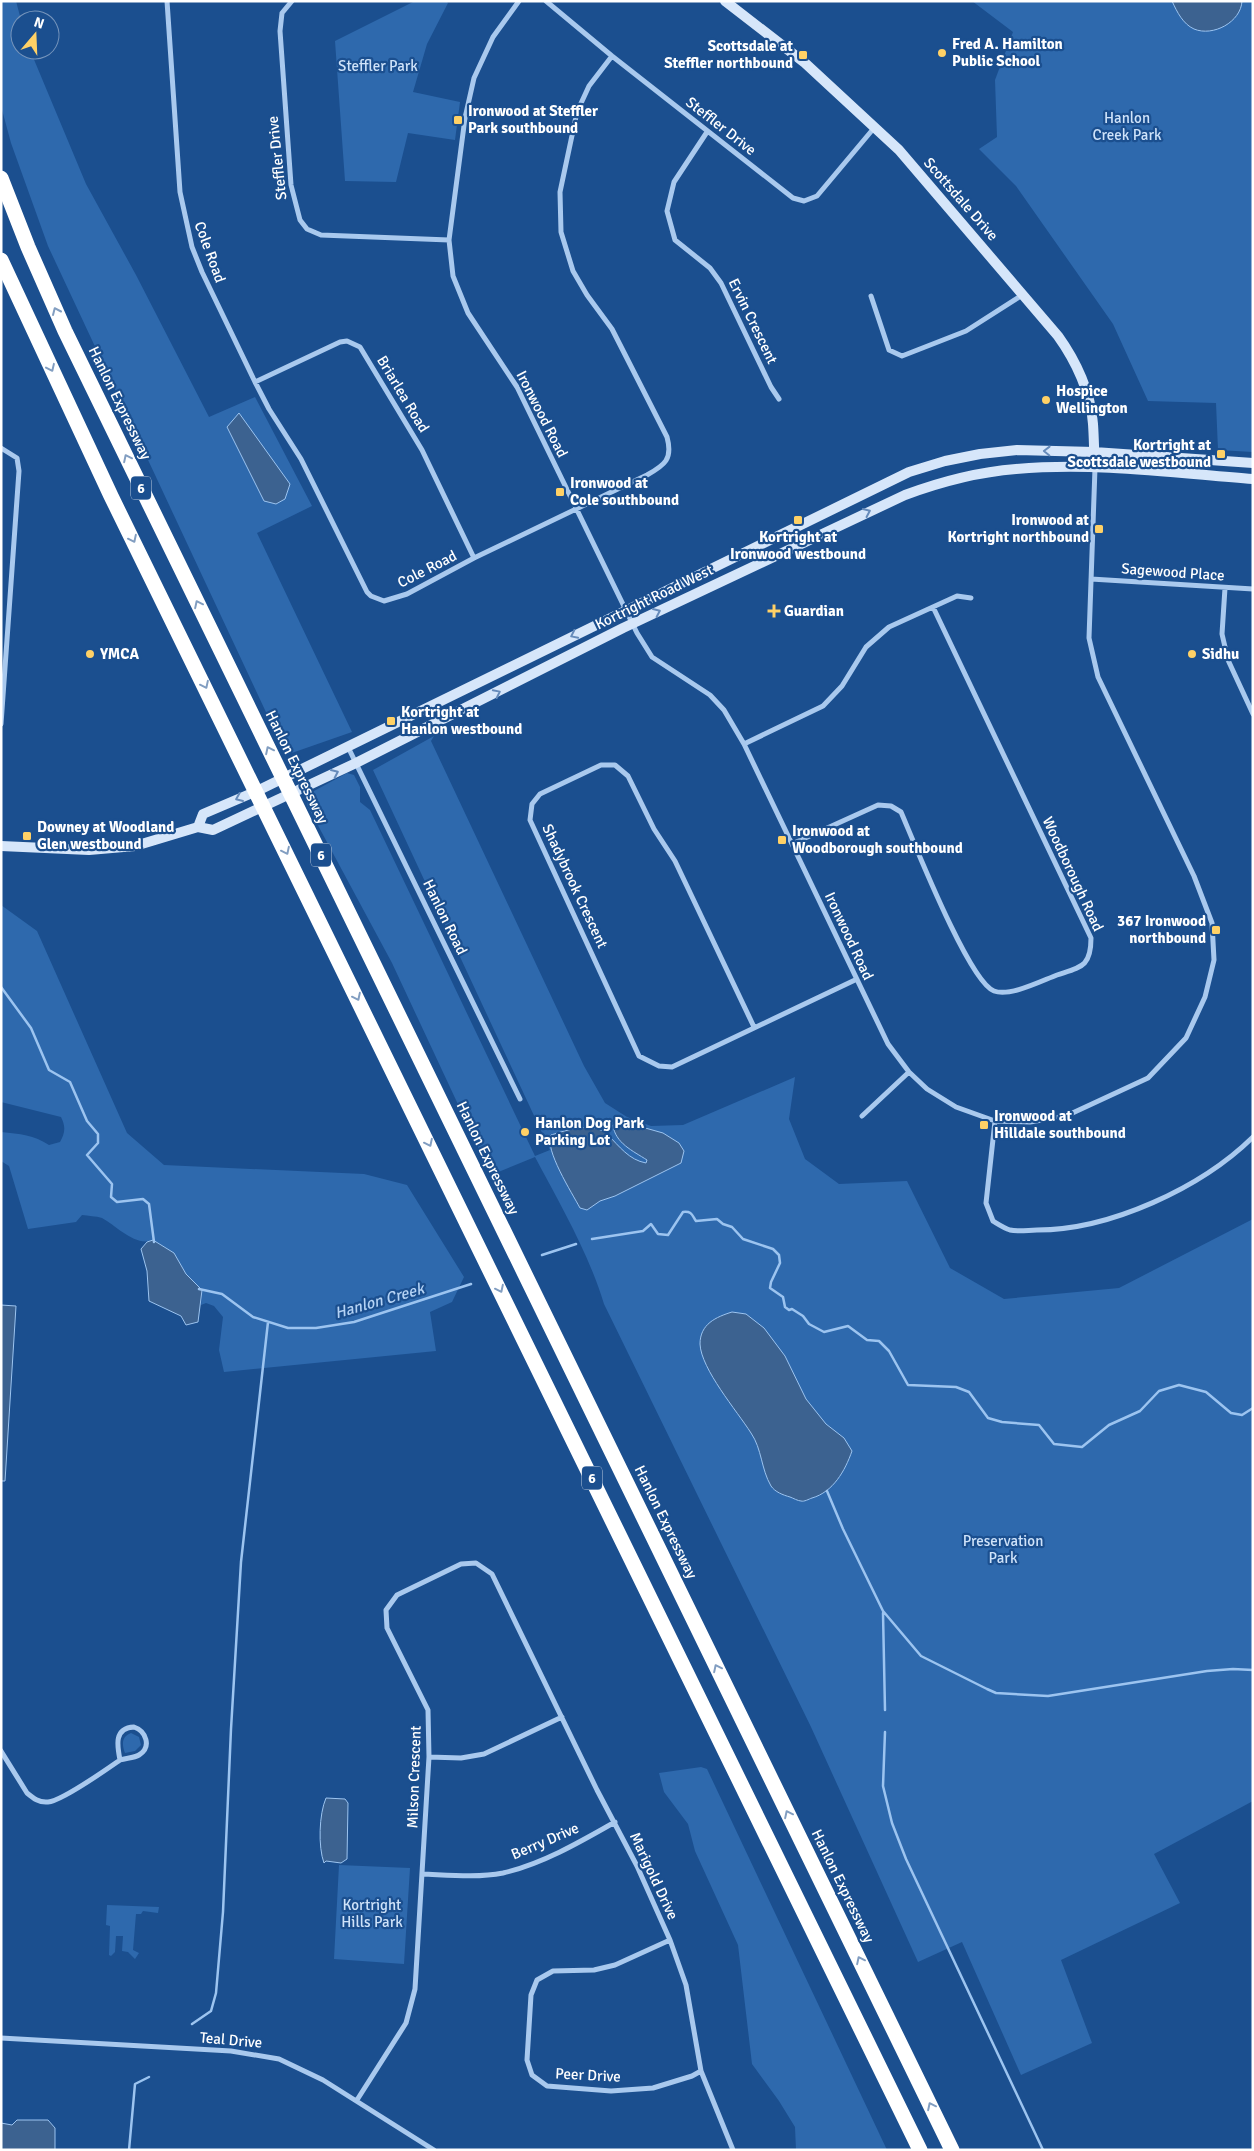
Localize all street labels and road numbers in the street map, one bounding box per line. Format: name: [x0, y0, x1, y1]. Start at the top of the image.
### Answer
street label: Steffler Drive: [682, 93, 760, 159]
street label: Steffler Drive: [264, 115, 290, 201]
street label: Scottsdale Drive: [920, 154, 1002, 244]
street label: Cole Road: [191, 219, 229, 285]
street label: Ervin Crescent: [725, 275, 781, 367]
street label: Hanlon Expressway: [85, 343, 155, 463]
street label: Briarlea Road: [373, 352, 433, 436]
street label: Ironwood Road: [512, 368, 572, 460]
road number: 6: [131, 476, 151, 499]
street label: Cole Road: [394, 546, 460, 592]
street label: Sagewood Place: [1121, 559, 1225, 585]
street label: Kortright Road West: [592, 561, 716, 633]
street label: Hanlon Expressway: [262, 707, 332, 827]
street label: Woodborough Road: [1039, 814, 1107, 934]
street label: Shadybrook Crescent: [538, 821, 612, 951]
road number: 6: [311, 844, 331, 866]
street label: Hanlon Road: [419, 876, 471, 958]
street label: Ironwood Road: [821, 889, 877, 983]
street label: Hanlon Expressway: [453, 1098, 523, 1218]
street label: Hanlon Expressway: [631, 1462, 701, 1582]
road number: 6: [582, 1466, 602, 1490]
street label: Milson Crescent: [403, 1725, 425, 1829]
street label: Berry Drive: [508, 1819, 582, 1863]
street label: Hanlon Expressway: [808, 1826, 878, 1946]
street label: Marigold Drive: [626, 1829, 682, 1923]
street label: Teal Drive: [199, 2028, 263, 2052]
street label: Peer Drive: [555, 2064, 621, 2086]

